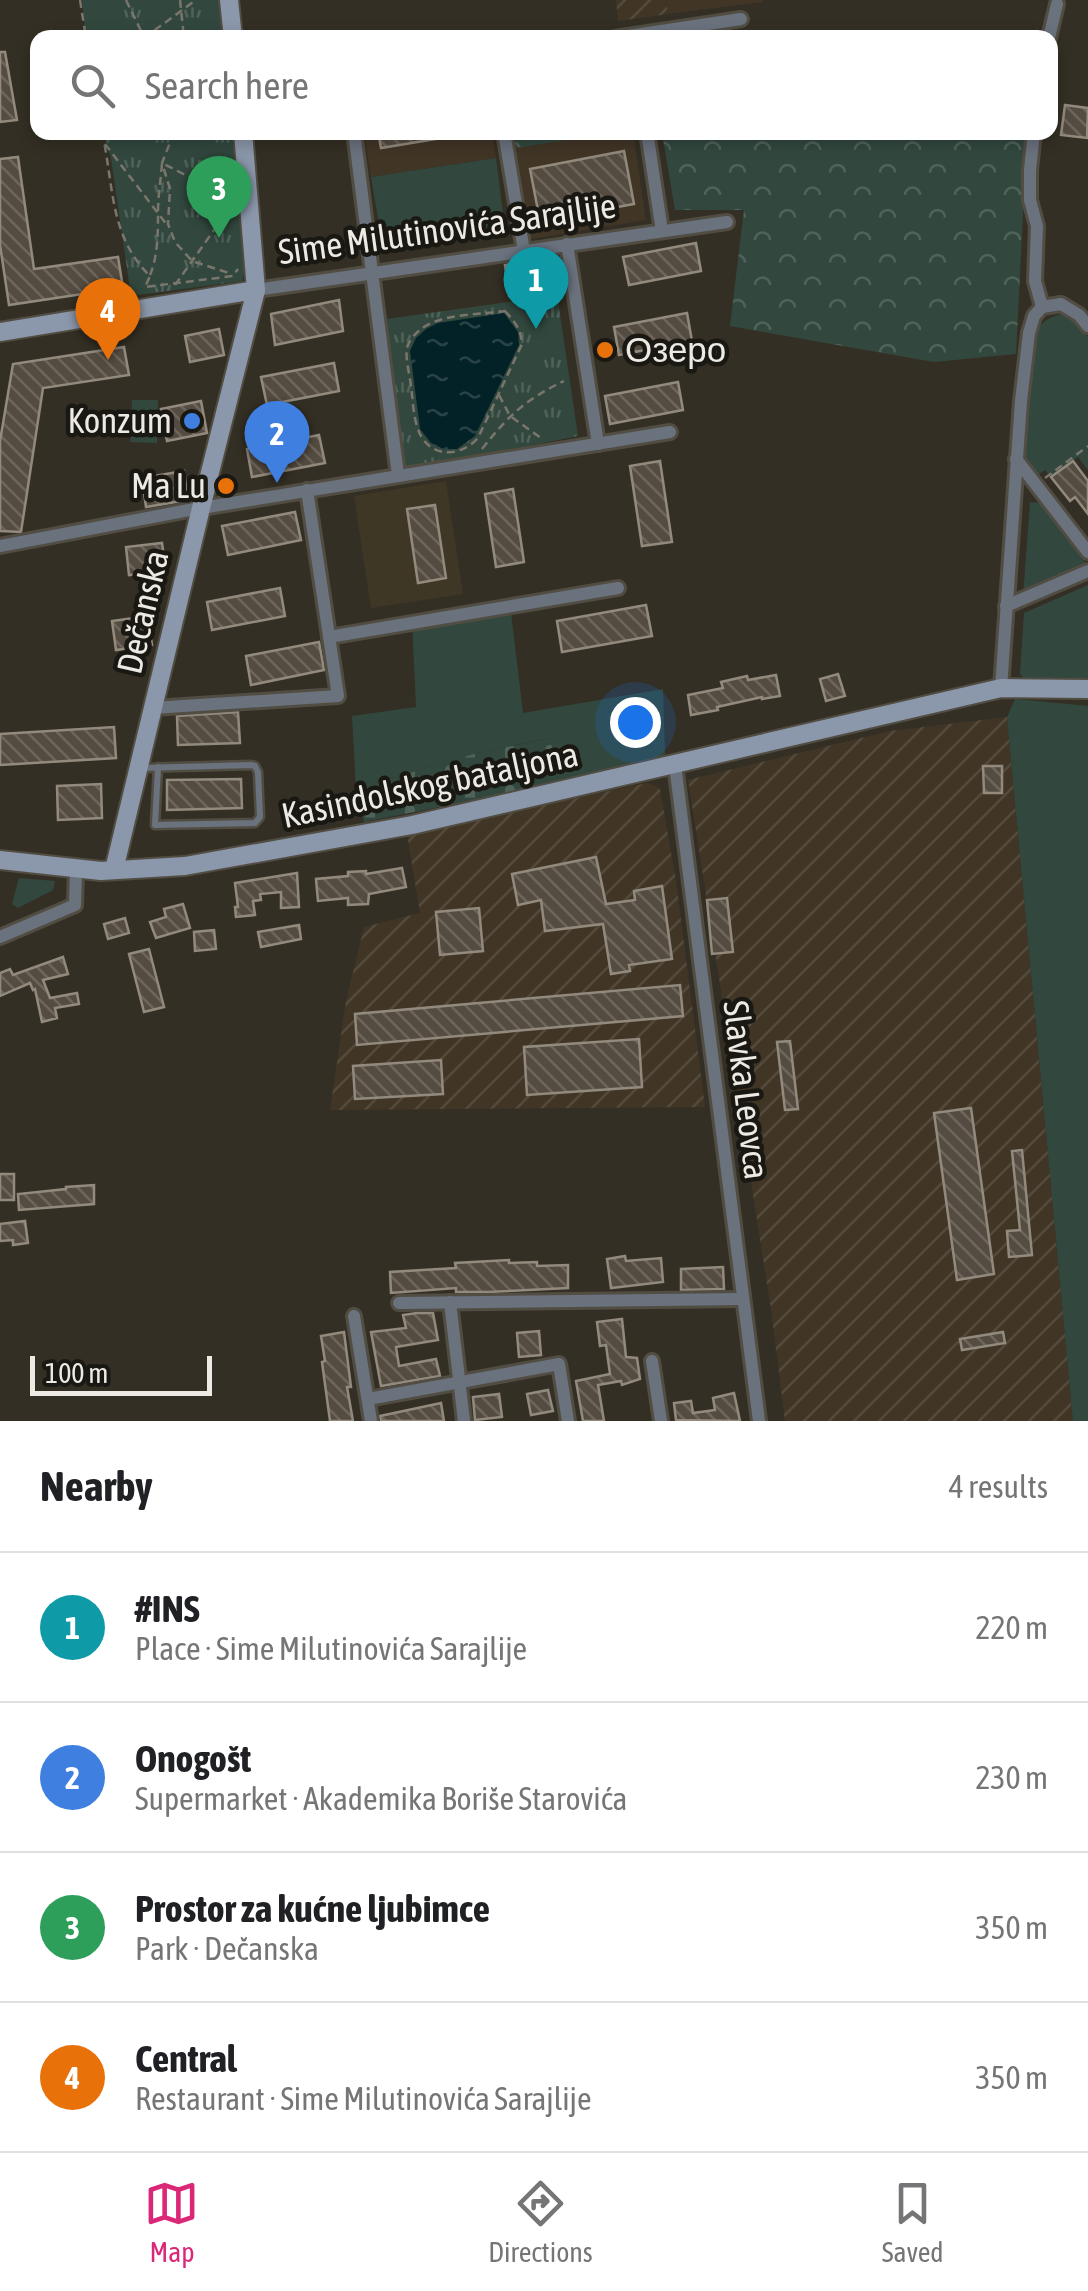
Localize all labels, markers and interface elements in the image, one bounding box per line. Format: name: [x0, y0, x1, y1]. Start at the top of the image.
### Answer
search box: [30, 30, 1058, 140]
icon: search: [65, 58, 120, 113]
text: Search here: [145, 64, 309, 107]
pin: 3: [186, 156, 252, 238]
street label: Sime Milutinovića Sarajlije: [276, 185, 618, 271]
pin: 1: [504, 246, 568, 329]
pin: 4: [76, 278, 140, 360]
place label: Озеро: [625, 329, 726, 369]
marker: Озеро: [594, 339, 616, 361]
place label: Konzum: [67, 400, 172, 440]
pin: 2: [244, 400, 310, 483]
marker: Konzum: [181, 410, 203, 432]
place label: Ma Lu: [131, 465, 206, 505]
marker: Ma Lu: [215, 475, 237, 497]
street label: Dečanska: [108, 546, 176, 677]
your location: [610, 697, 661, 748]
street label: Kasindolskog bataljona: [278, 733, 582, 835]
street label: Slavka Leovca: [716, 998, 778, 1182]
scale bar: [30, 1351, 212, 1396]
text: 100 m: [45, 1357, 108, 1389]
text: Nearby: [40, 1462, 153, 1510]
text: 4 results: [949, 1468, 1048, 1505]
text: #INS: [135, 1587, 200, 1630]
text: 1: [65, 1609, 80, 1646]
text: 220 m: [975, 1609, 1048, 1646]
text: Place · Sime Milutinovića Sarajlije: [135, 1630, 527, 1667]
text: Onogošt: [135, 1737, 251, 1780]
text: 2: [65, 1759, 80, 1796]
text: 230 m: [975, 1759, 1048, 1796]
text: Supermarket · Akademika Boriše Starovića: [135, 1780, 627, 1817]
text: Prostor za kućne ljubimce: [135, 1887, 490, 1930]
text: 3: [65, 1909, 80, 1946]
text: 350 m: [975, 1909, 1048, 1946]
text: Park · Dečanska: [135, 1930, 319, 1967]
text: Central: [135, 2037, 237, 2080]
text: 4: [65, 2059, 80, 2096]
text: 350 m: [975, 2059, 1048, 2096]
text: Restaurant · Sime Milutinovića Sarajlije: [135, 2080, 591, 2117]
tab: Map: [144, 2176, 199, 2268]
tab: Directions: [488, 2176, 593, 2268]
tab: Saved: [882, 2176, 944, 2268]

